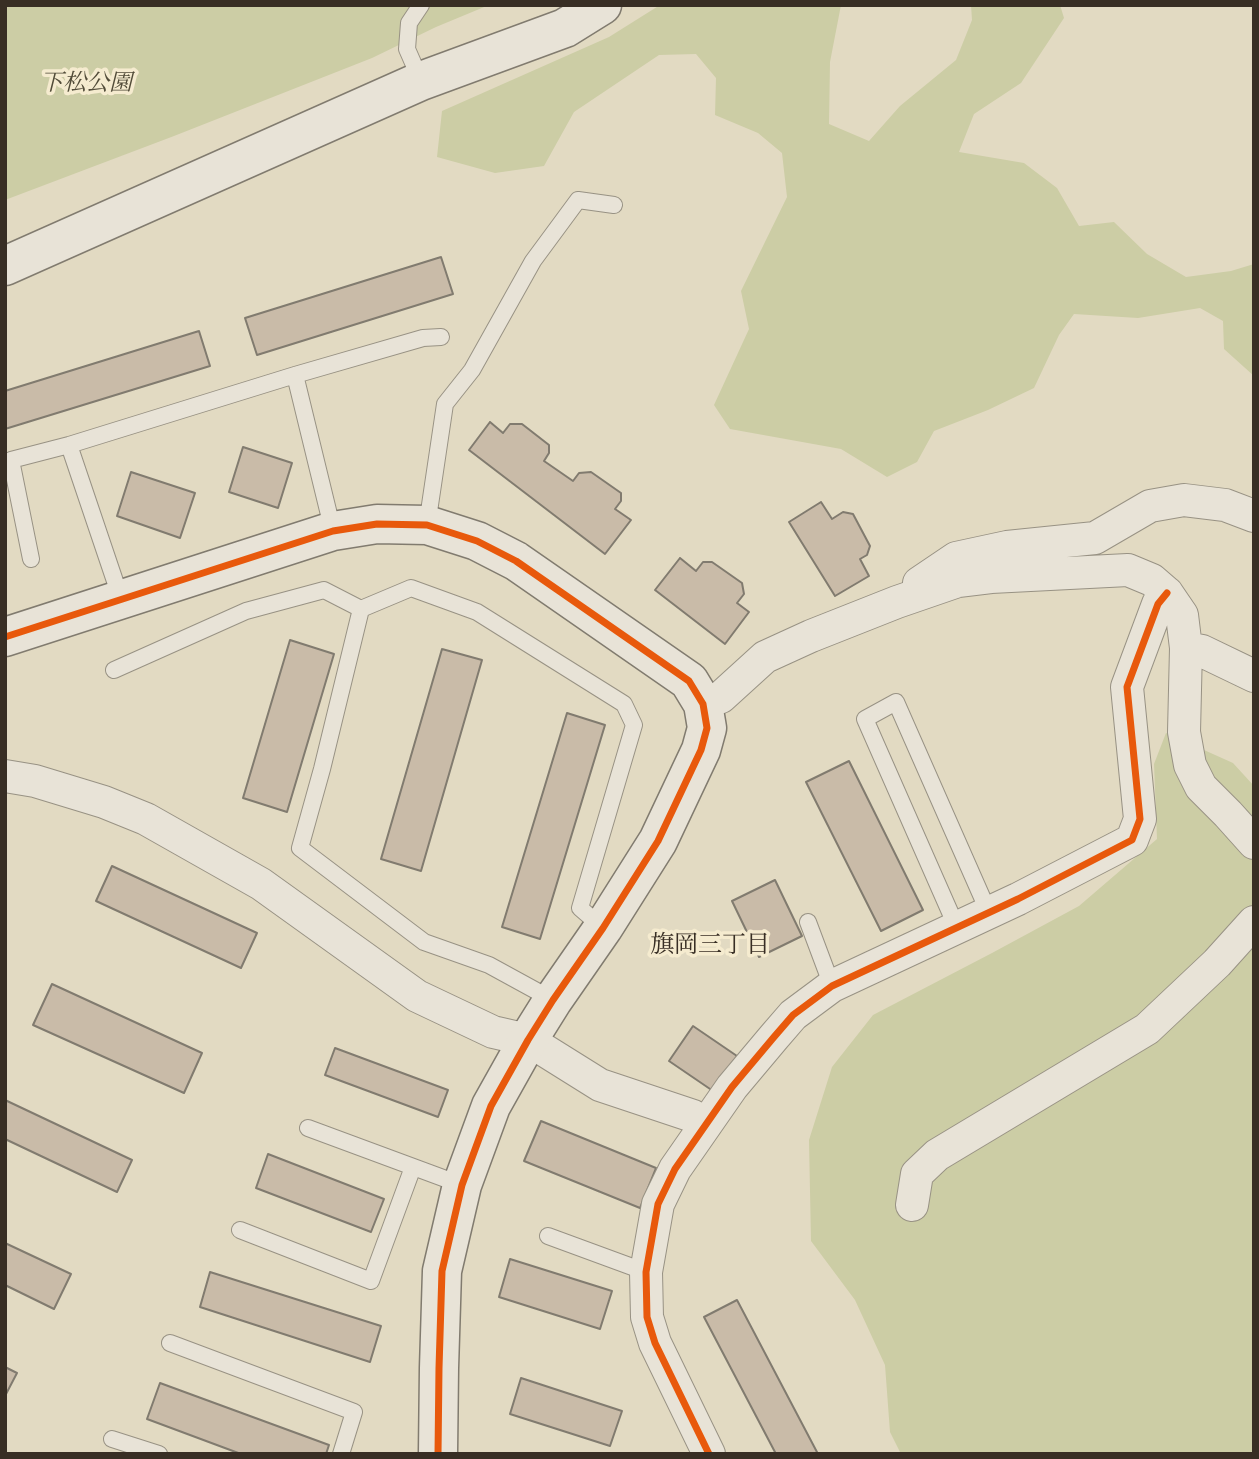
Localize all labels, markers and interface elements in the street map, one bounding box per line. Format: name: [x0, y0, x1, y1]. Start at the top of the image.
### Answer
park label: 下松公園: [40, 71, 132, 99]
district label: 旗岡三丁目: [650, 932, 770, 960]

